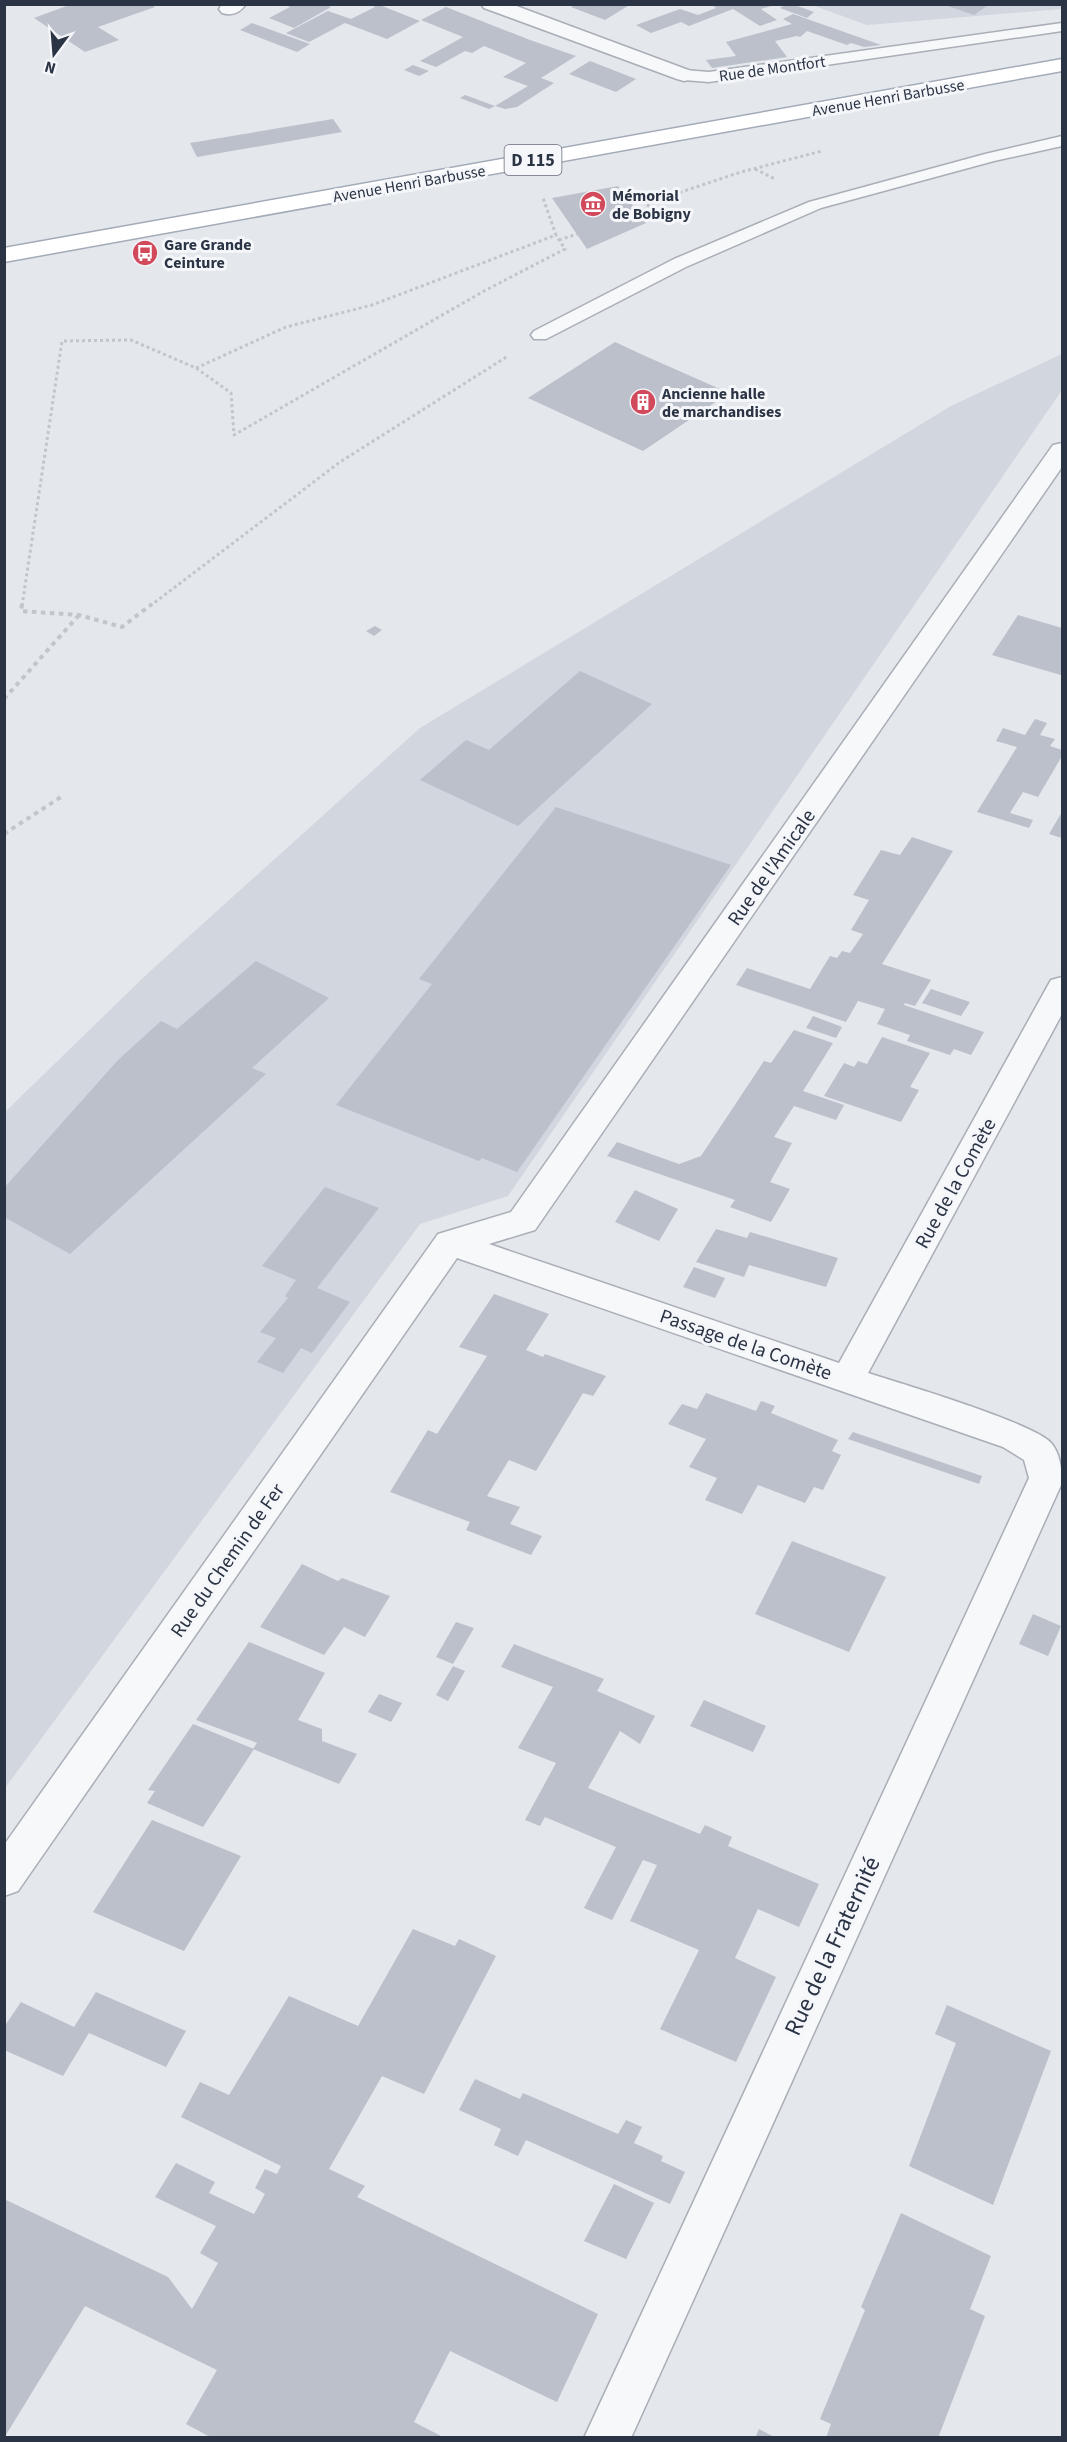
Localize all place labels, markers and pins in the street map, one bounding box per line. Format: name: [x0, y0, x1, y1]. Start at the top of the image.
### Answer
place label: Mémorial de Bobigny: [612, 185, 691, 225]
museum icon: Mémorial de Bobigny: [578, 189, 608, 219]
place label: Gare Grande Ceinture: [164, 234, 252, 274]
bus stop icon: Gare Grande Ceinture: [130, 238, 160, 268]
place label: Ancienne halle de marchandises: [661, 383, 781, 423]
building icon: Ancienne halle de marchandises: [628, 387, 658, 417]

